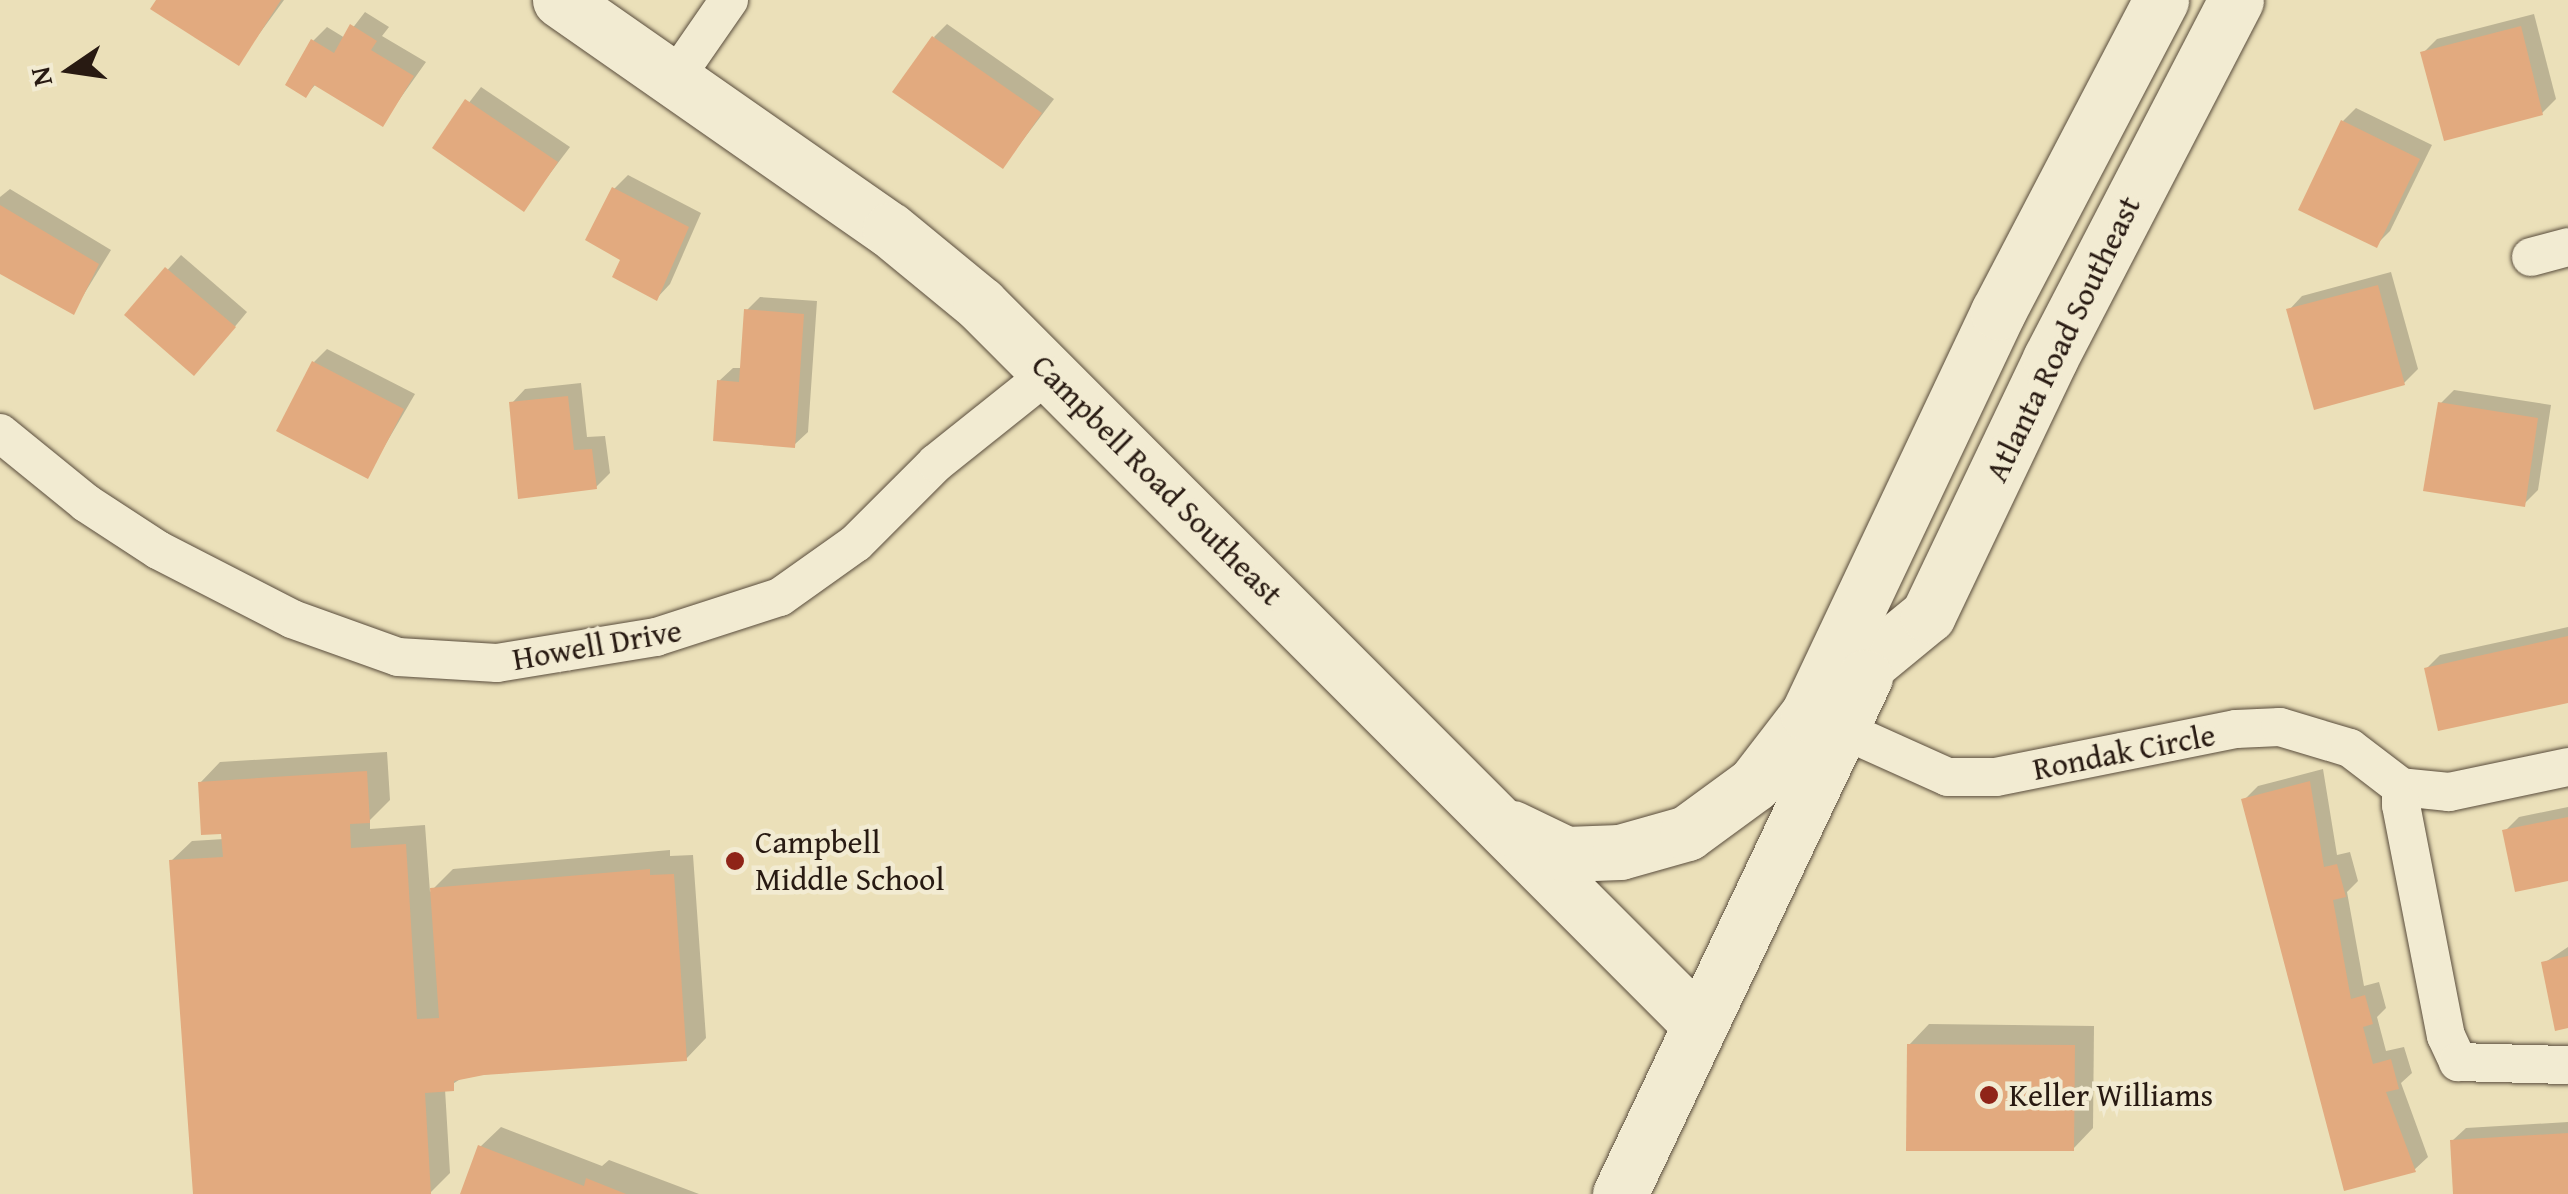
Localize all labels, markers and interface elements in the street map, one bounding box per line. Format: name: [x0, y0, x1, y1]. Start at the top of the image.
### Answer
north arrow: [20, 20, 120, 120]
text: N: [18, 63, 62, 91]
street label: Atlanta Road Southeast: [1977, 190, 2149, 488]
street label: Campbell Road Southeast: [1024, 347, 1290, 613]
street label: Howell Drive: [509, 611, 685, 679]
street label: Rondak Circle: [2030, 716, 2218, 788]
place label: Campbell Middle School: [755, 824, 944, 899]
marker: Campbell Middle School: [724, 850, 746, 872]
place label: Keller Williams: [2009, 1076, 2213, 1114]
marker: Keller Williams: [1978, 1084, 2000, 1106]

